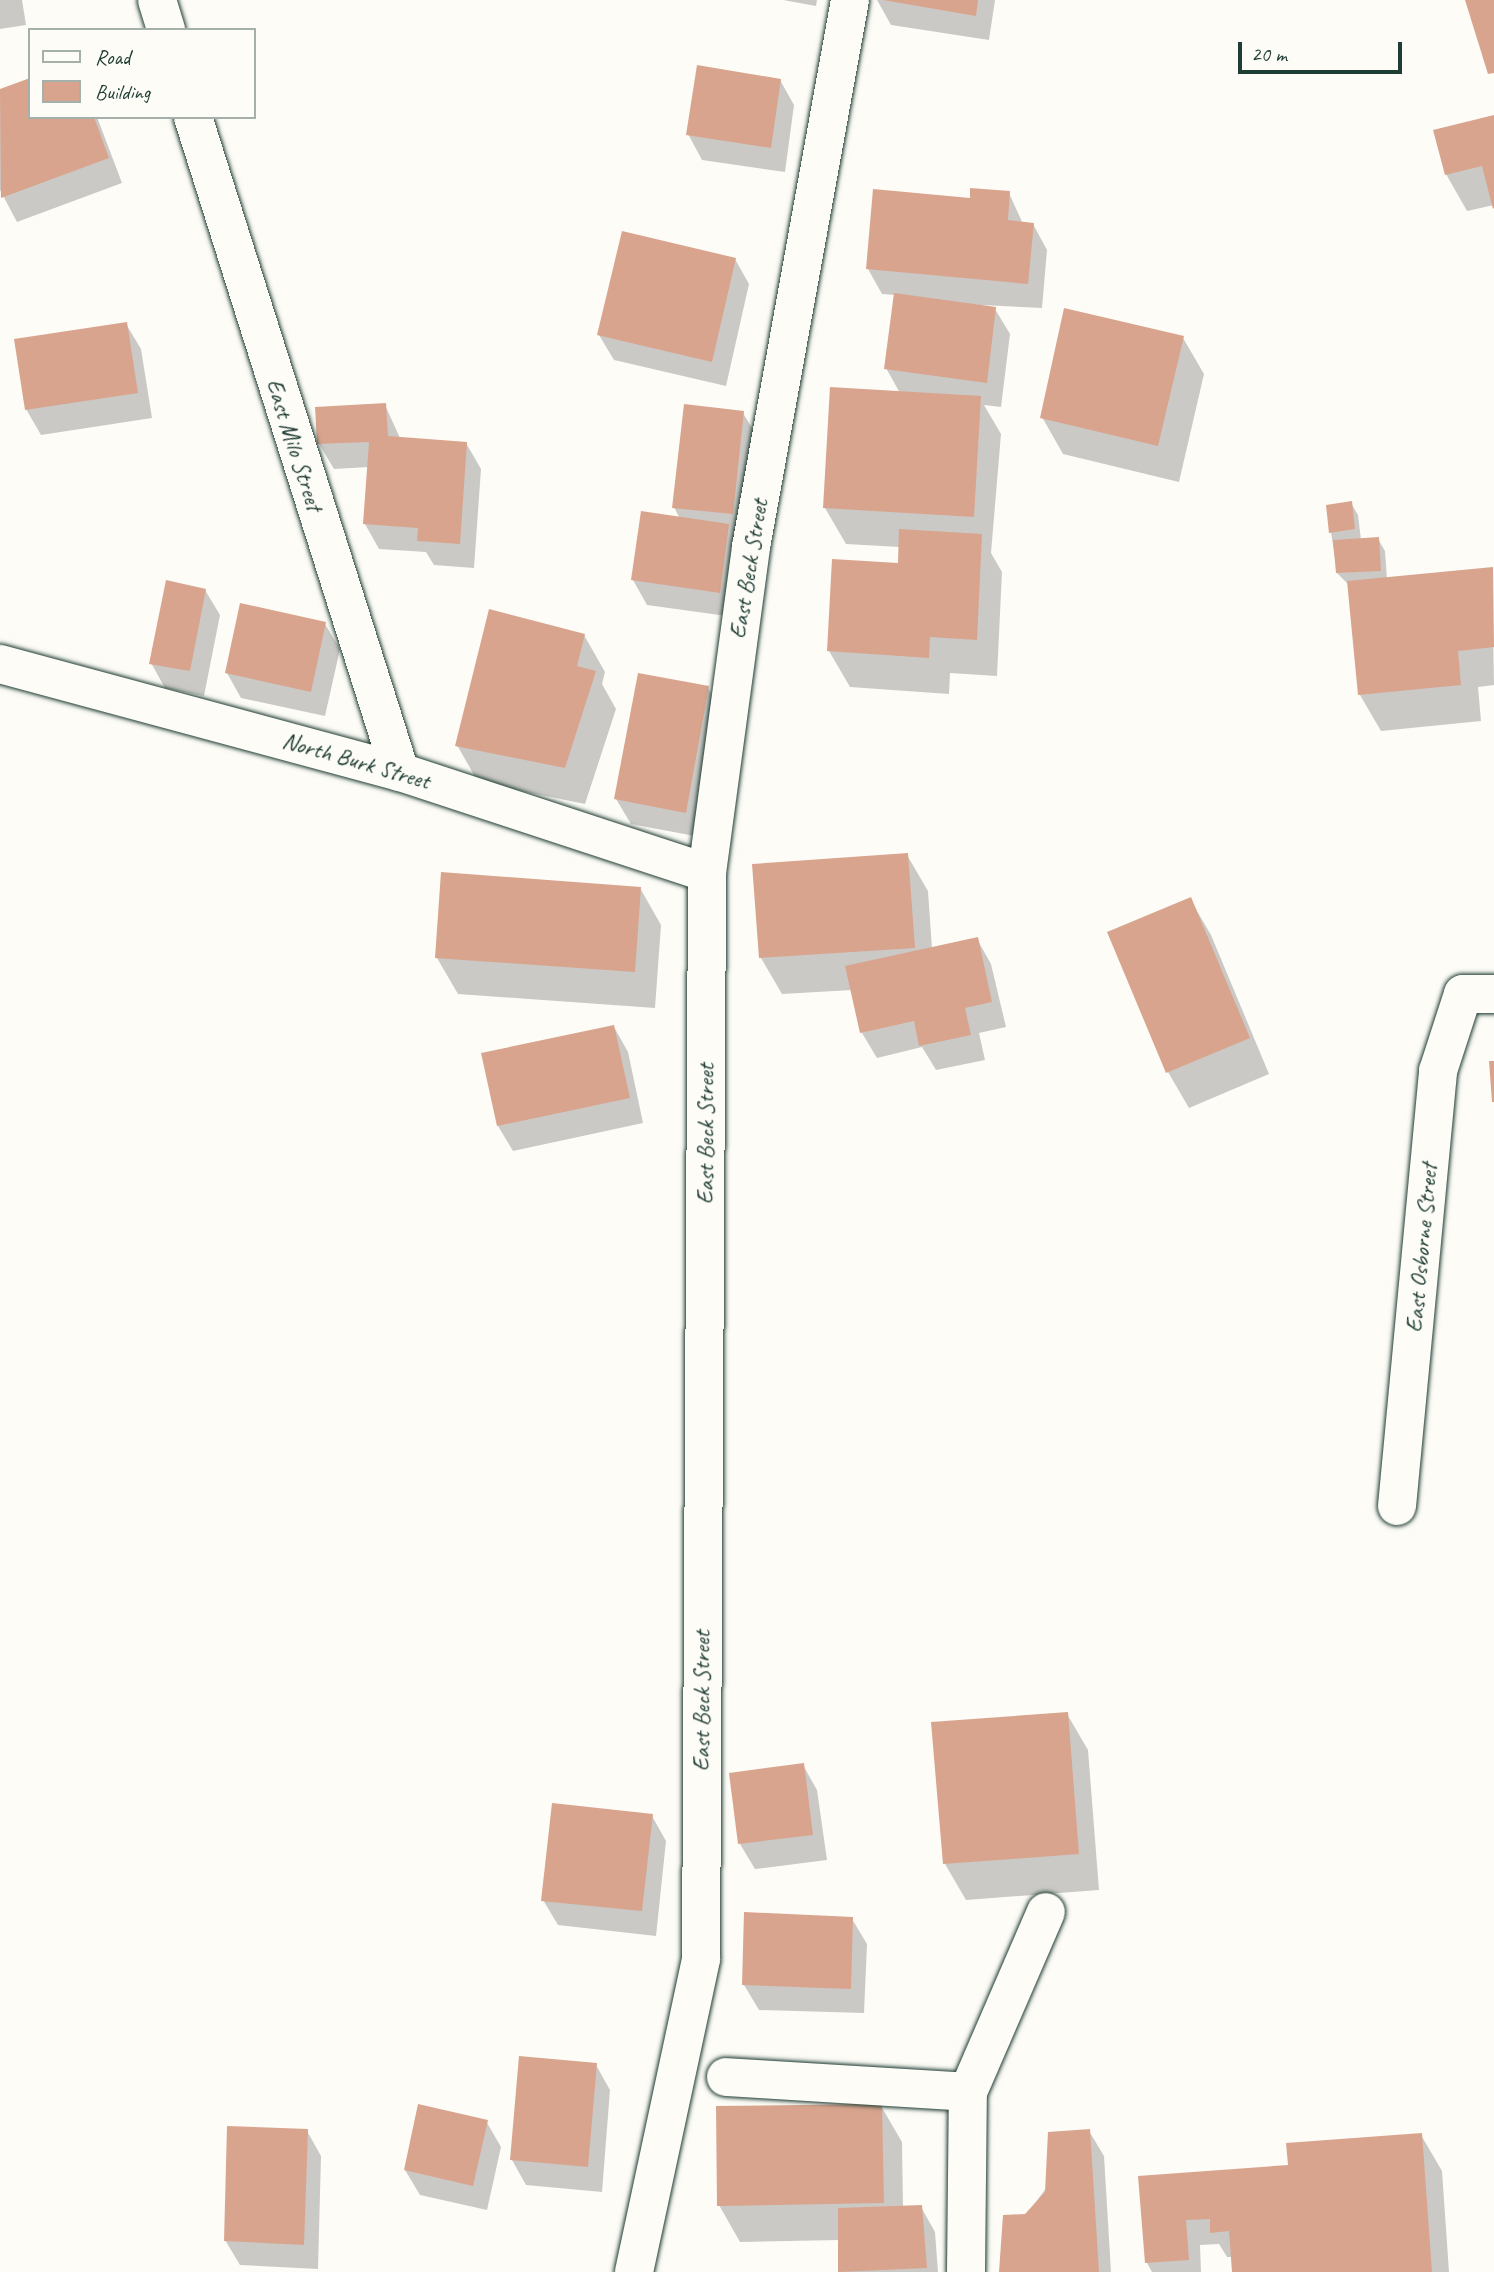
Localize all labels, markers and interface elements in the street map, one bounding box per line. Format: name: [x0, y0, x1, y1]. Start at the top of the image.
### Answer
legend: [28, 28, 256, 119]
scale bar: [1242, 28, 1406, 72]
text: 20 m: [1251, 41, 1287, 67]
text: Road: [95, 44, 130, 70]
text: Building: [95, 79, 150, 105]
street label: East Milo Street: [259, 375, 329, 515]
street label: East Beck Street: [724, 497, 774, 641]
street label: North Burk Street: [279, 726, 433, 796]
street label: East Beck Street: [692, 1064, 720, 1204]
street label: East Osborne Street: [1400, 1162, 1444, 1334]
street label: East Beck Street: [688, 1631, 716, 1771]

